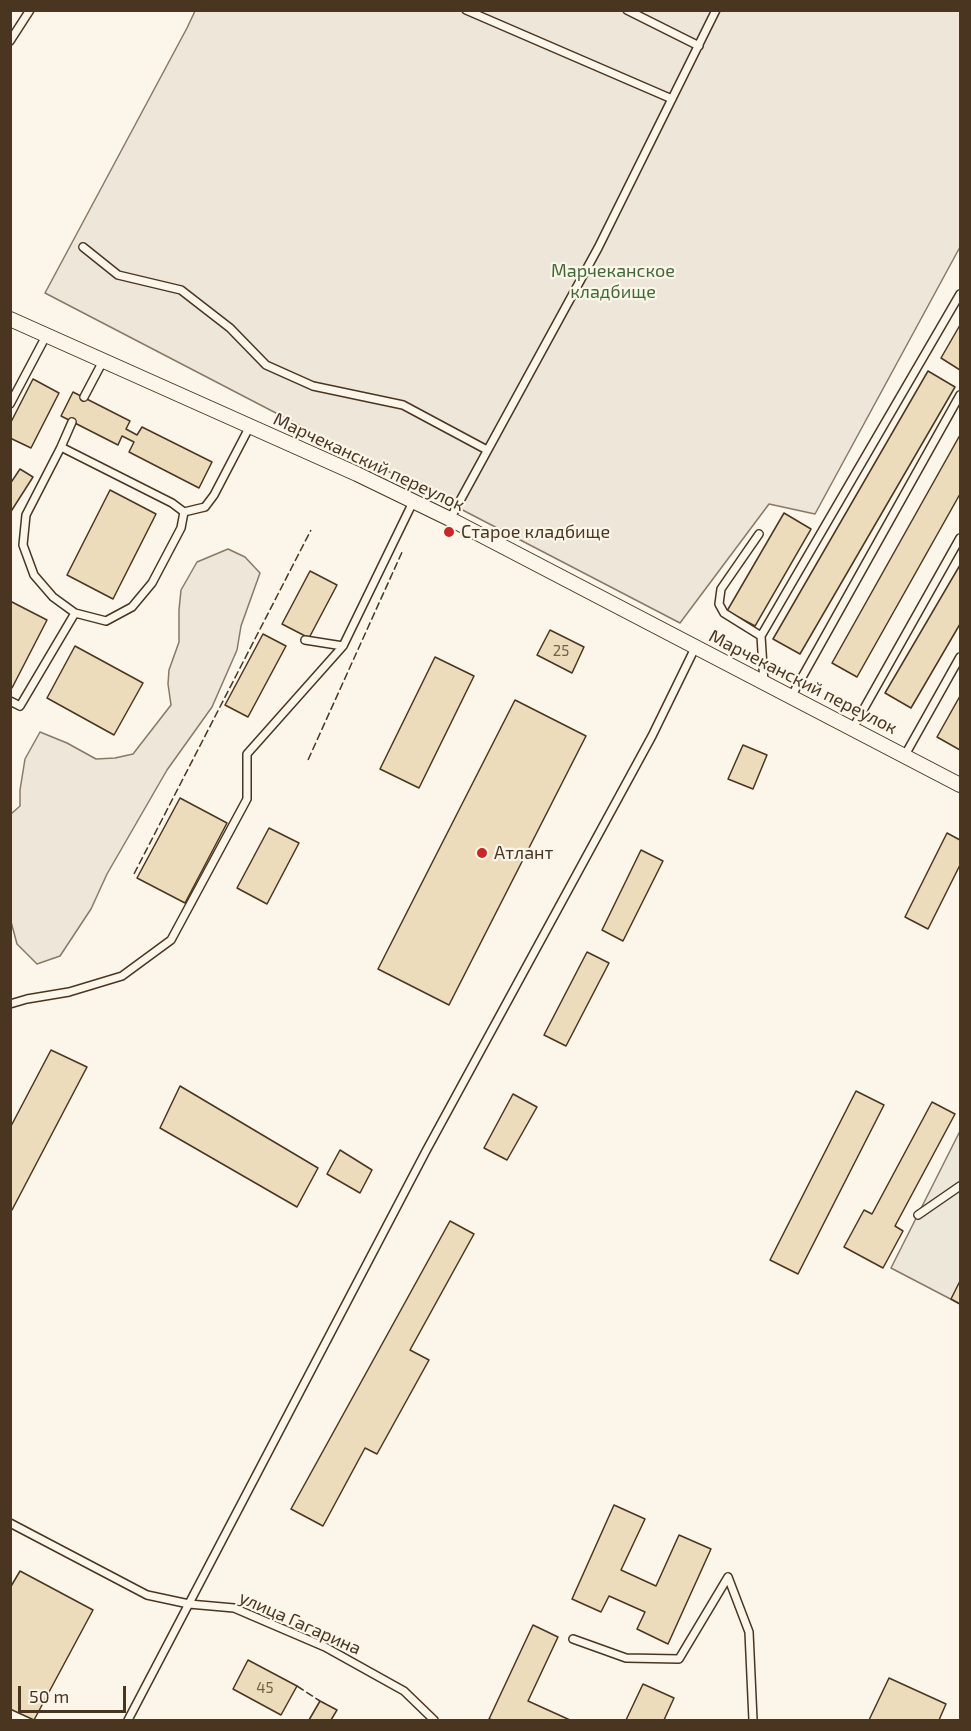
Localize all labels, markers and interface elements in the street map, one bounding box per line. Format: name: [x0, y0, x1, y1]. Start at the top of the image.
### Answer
park label: Марчеканское кладбище: [551, 260, 675, 302]
street label: Марчеканский переулок: [270, 408, 468, 516]
place label: Старое кладбище: [461, 521, 610, 543]
marker: Старое кладбище: [442, 525, 456, 539]
street label: Марчеканский переулок: [705, 625, 901, 739]
house number: 25: [553, 642, 569, 660]
place label: Атлант: [494, 842, 553, 864]
marker: Атлант: [475, 846, 489, 860]
street label: улица Гагарина: [236, 1586, 364, 1660]
scale bar: [21, 1674, 129, 1712]
house number: 45: [256, 1679, 274, 1697]
text: 50 m: [29, 1685, 69, 1707]

